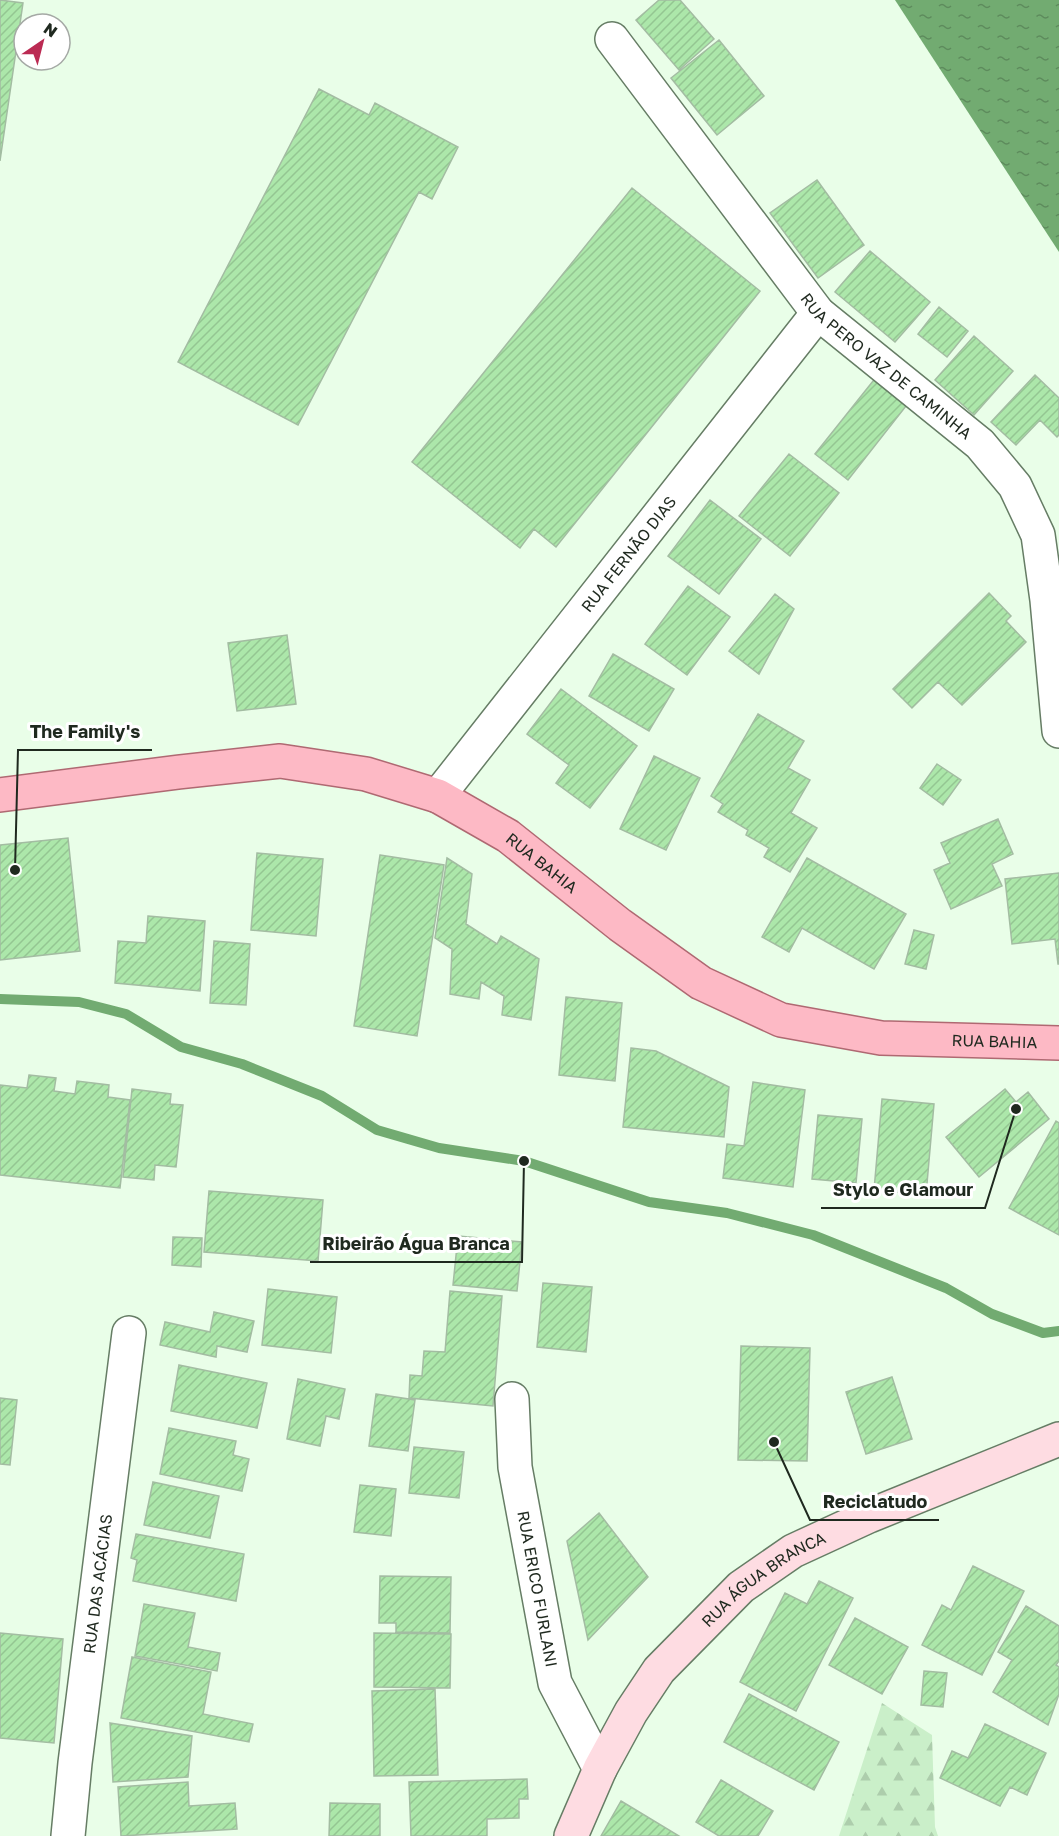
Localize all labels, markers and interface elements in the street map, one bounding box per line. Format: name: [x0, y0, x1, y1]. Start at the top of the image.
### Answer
north arrow: [12, 12, 72, 72]
text: N: [40, 18, 61, 41]
street label: RUA PERO VAZ DE CAMINHA: [796, 289, 976, 444]
street label: RUA FERNÃO DIAS: [577, 492, 680, 616]
callout: The Family's: [18, 714, 152, 750]
text: The Family's: [30, 720, 140, 742]
street label: RUA BAHIA: [502, 828, 582, 897]
street label: RUA BAHIA: [951, 1030, 1038, 1052]
callout: Stylo e Glamour: [821, 1172, 985, 1208]
text: Stylo e Glamour: [833, 1178, 973, 1200]
callout: Ribeirão Água Branca: [310, 1226, 522, 1262]
text: Ribeirão Água Branca: [322, 1232, 510, 1254]
callout: Reciclatudo: [810, 1484, 939, 1520]
text: Reciclatudo: [823, 1490, 928, 1512]
street label: RUA ERICO FURLANI: [513, 1509, 562, 1669]
street label: RUA DAS ACÁCIAS: [79, 1513, 116, 1655]
street label: RUA ÁGUA BRANCA: [697, 1527, 829, 1631]

